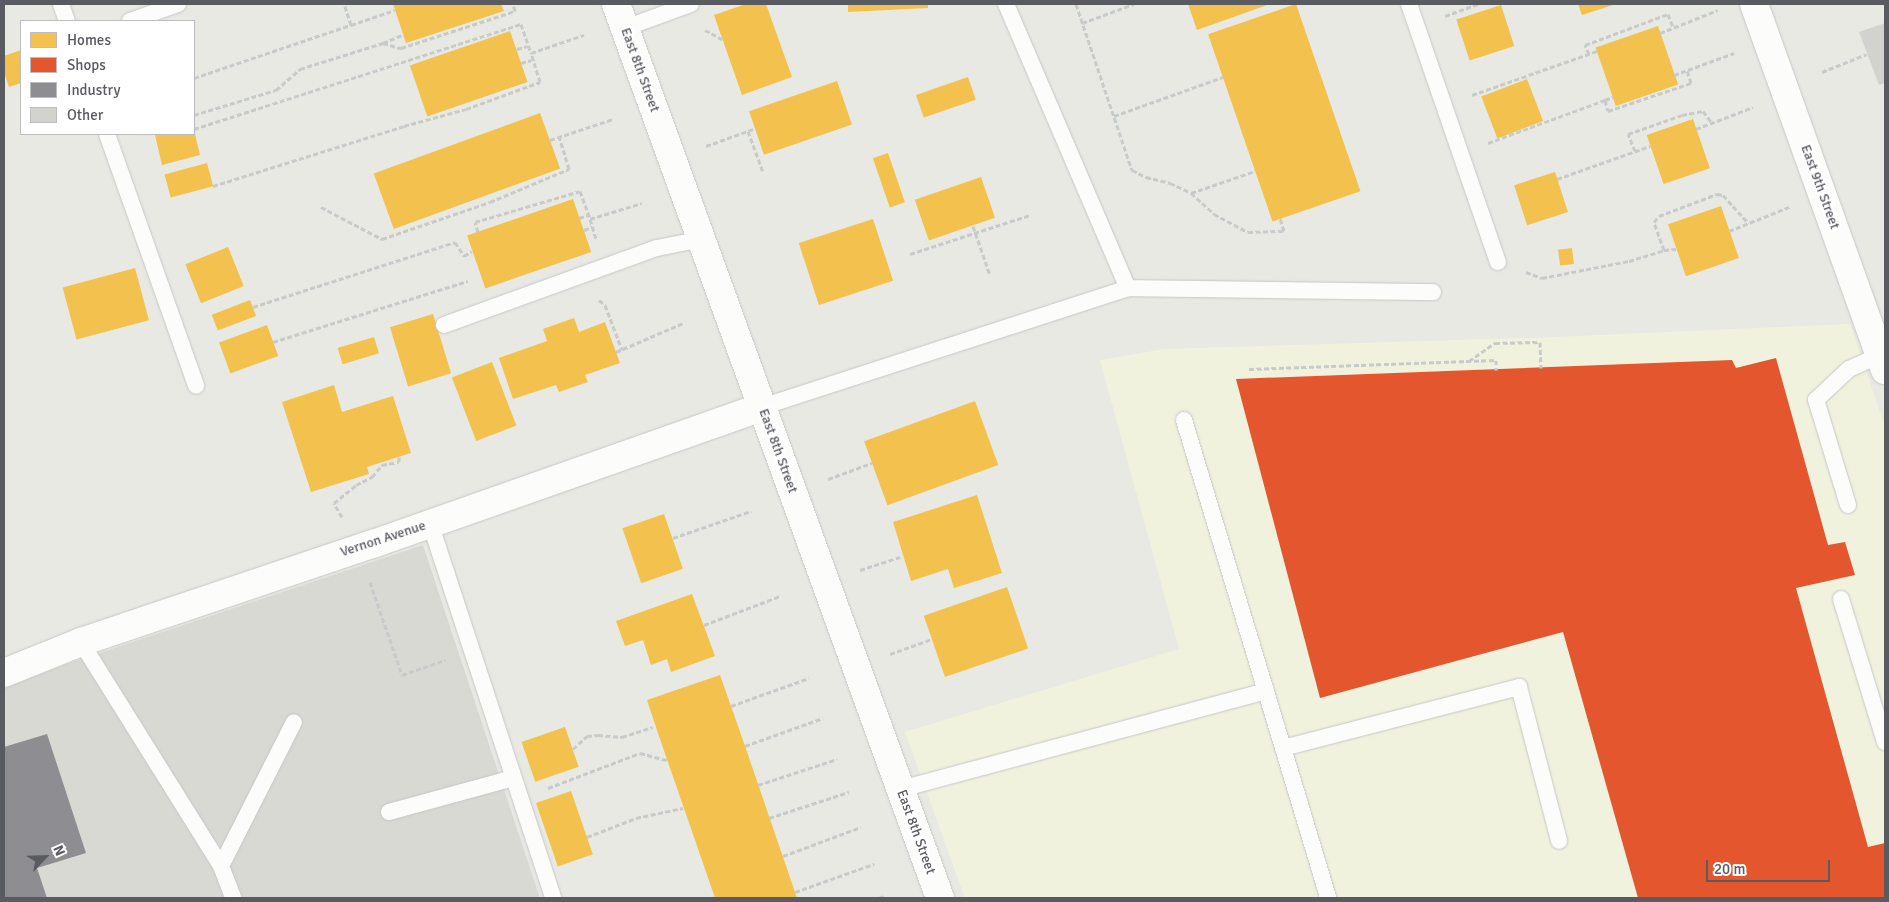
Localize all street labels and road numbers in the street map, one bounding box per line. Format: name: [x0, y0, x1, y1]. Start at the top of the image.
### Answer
street label: East 8th Street: [617, 25, 663, 115]
street label: East 9th Street: [1797, 142, 1843, 232]
street label: East 8th Street: [755, 406, 801, 496]
street label: Vernon Avenue: [338, 517, 428, 561]
street label: East 8th Street: [893, 787, 939, 877]

